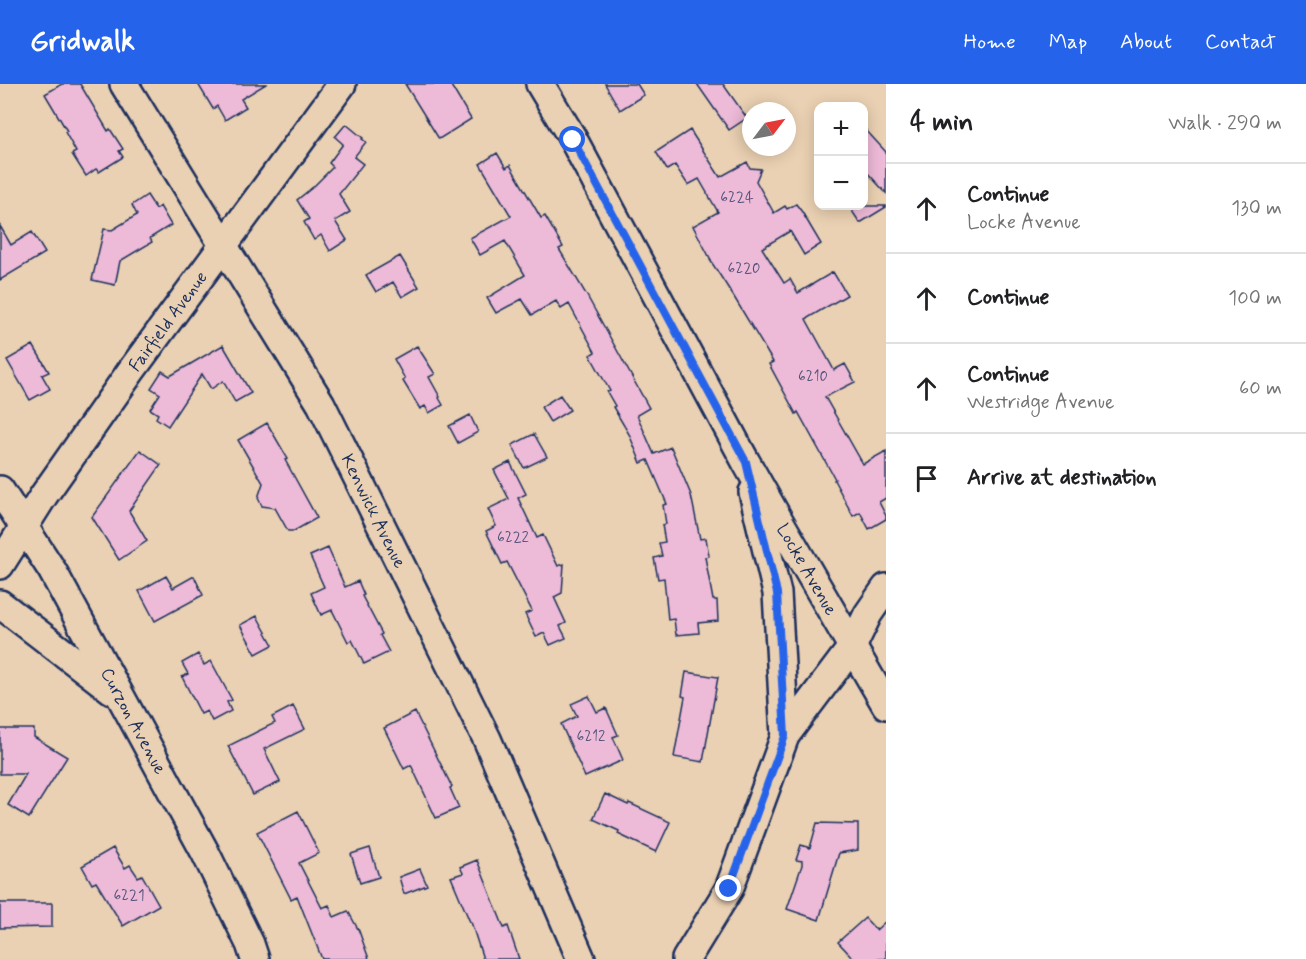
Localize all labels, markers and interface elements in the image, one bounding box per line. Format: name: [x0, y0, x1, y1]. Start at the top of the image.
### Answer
text: Gridwalk: [30, 24, 135, 61]
text: Home: [964, 28, 1016, 56]
text: Map: [1049, 28, 1087, 56]
text: About: [1120, 28, 1172, 56]
text: Contact: [1205, 28, 1276, 56]
north arrow: [742, 102, 796, 156]
map controls: [814, 102, 868, 210]
button: +: [814, 102, 868, 156]
text: 4 min: [910, 106, 973, 140]
text: Walk · 290 m: [1168, 110, 1282, 137]
route start: [559, 126, 585, 152]
button: −: [814, 156, 868, 210]
text: Continue: [967, 181, 1049, 209]
house number: 6224: [720, 188, 754, 208]
icon: ahead: [910, 192, 943, 225]
text: 130 m: [1231, 195, 1282, 222]
text: Locke Avenue: [967, 209, 1081, 236]
house number: 6220: [728, 259, 760, 279]
street label: Fairfield Avenue: [124, 267, 213, 377]
icon: ahead: [910, 282, 943, 315]
text: Continue: [967, 284, 1049, 312]
text: 100 m: [1228, 285, 1282, 312]
text: Continue: [967, 361, 1049, 389]
house number: 6210: [798, 367, 828, 387]
icon: ahead: [910, 372, 943, 405]
text: 60 m: [1239, 375, 1282, 402]
text: Westridge Avenue: [967, 389, 1114, 416]
street label: Kenwick Avenue: [335, 450, 411, 572]
icon: arrive: [910, 462, 943, 495]
text: Arrive at destination: [967, 464, 1157, 492]
street label: Locke Avenue: [770, 519, 842, 620]
house number: 6222: [497, 528, 529, 548]
street label: Curzon Avenue: [94, 664, 172, 779]
house number: 6212: [577, 727, 605, 747]
route end: [715, 875, 741, 901]
house number: 6221: [113, 886, 145, 906]

